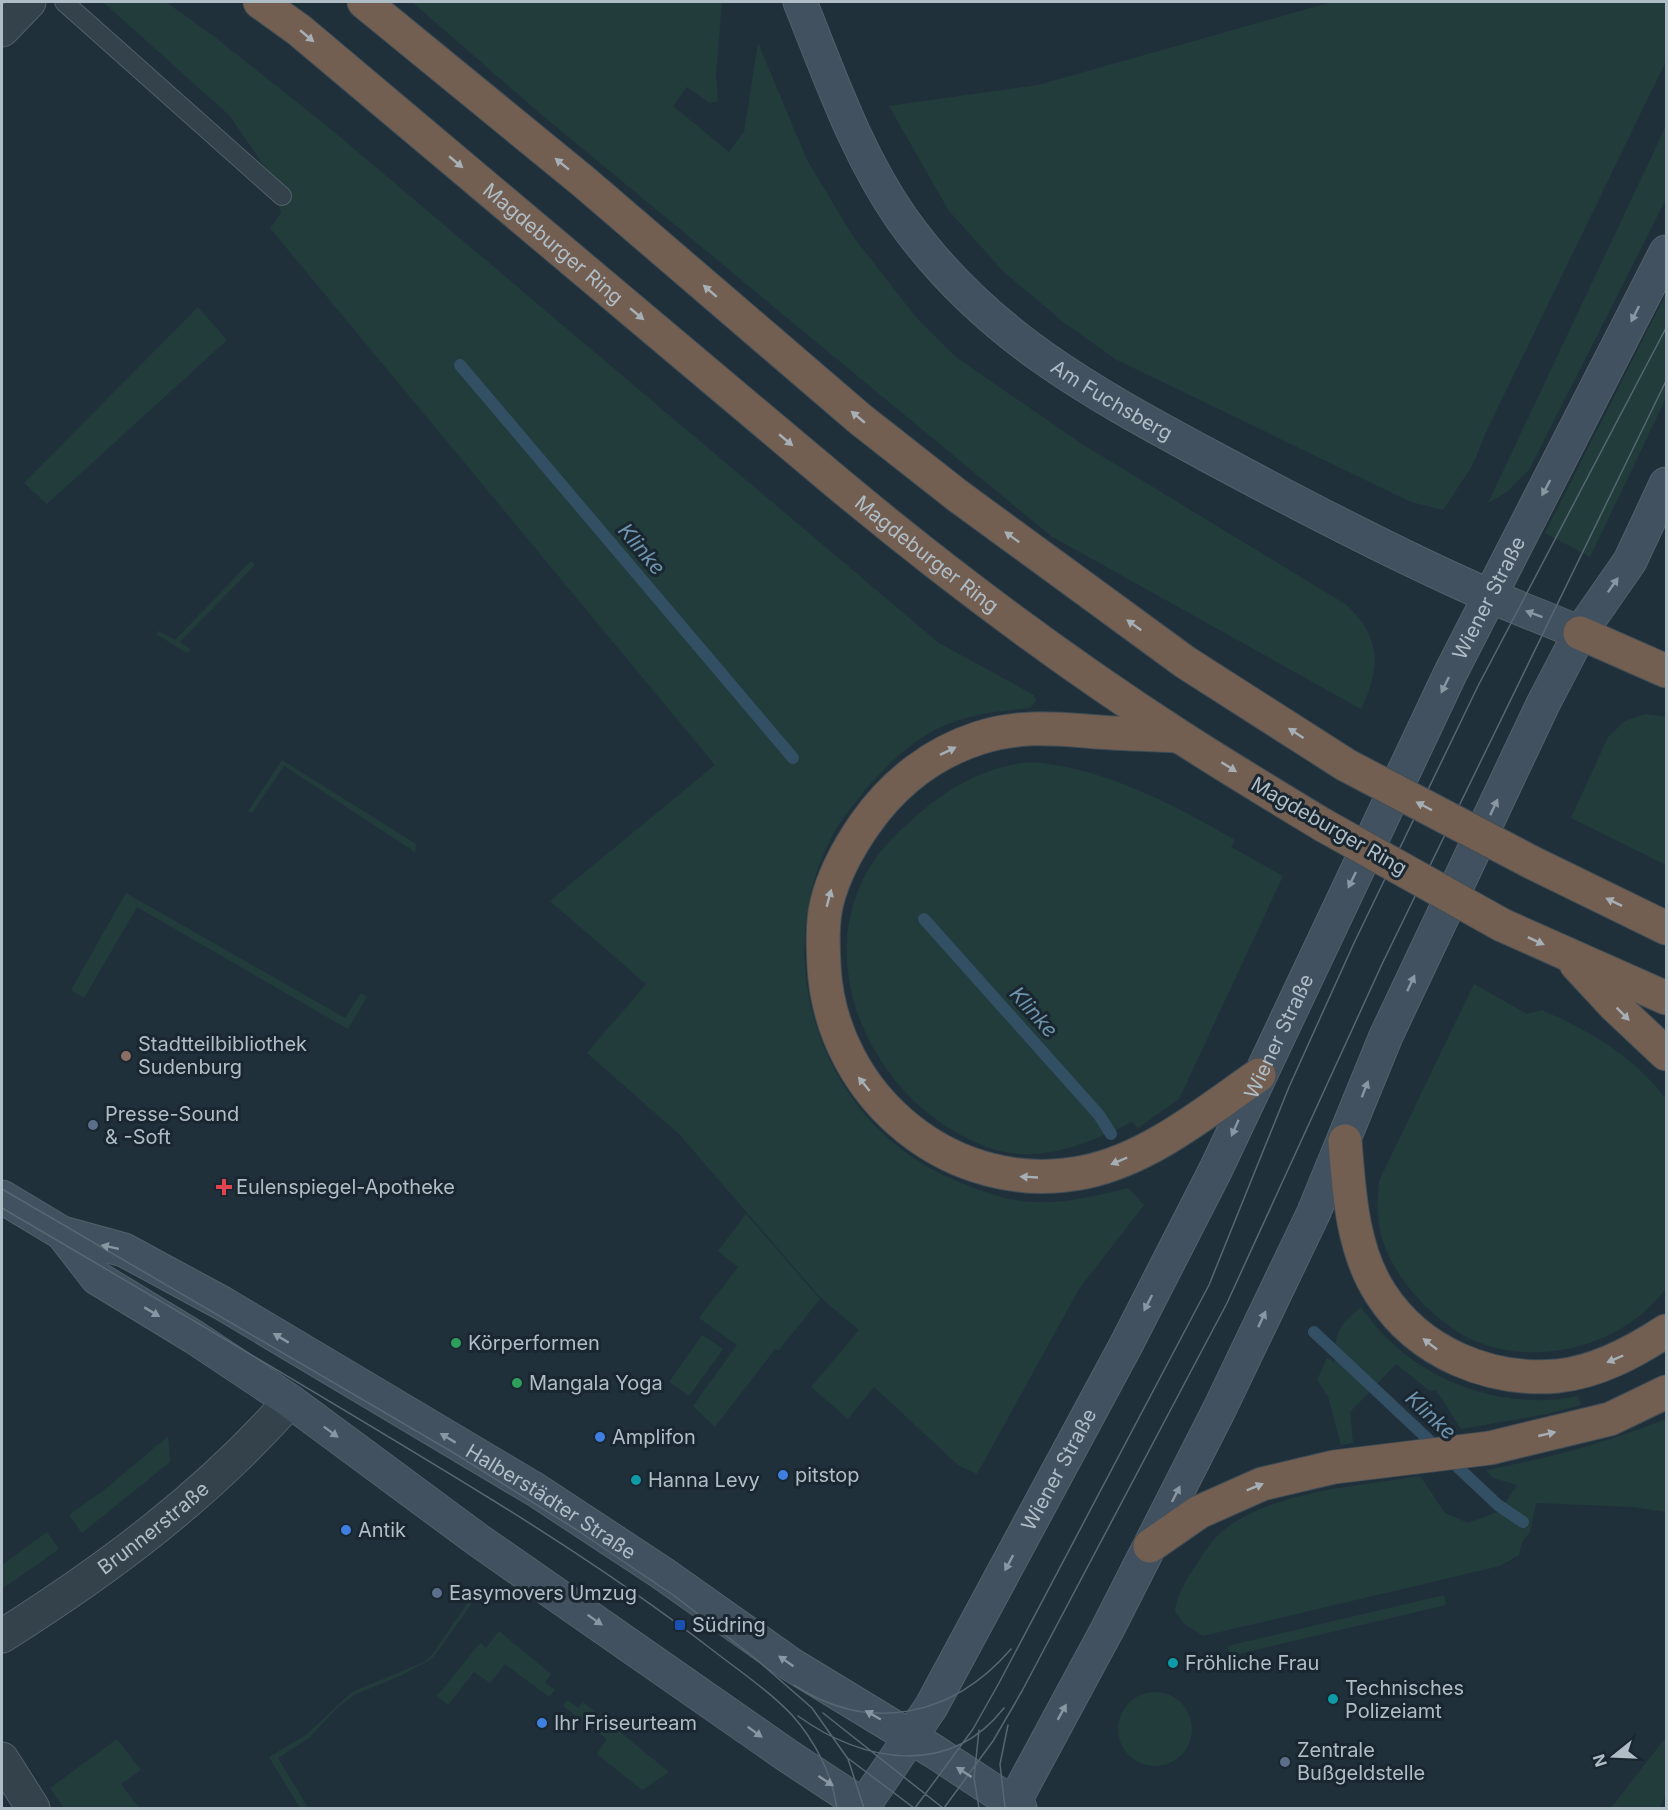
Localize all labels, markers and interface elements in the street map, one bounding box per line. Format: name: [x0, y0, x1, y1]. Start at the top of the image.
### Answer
one-way arrow: [299, 29, 314, 42]
one-way arrow: [448, 155, 464, 168]
one-way arrow: [554, 159, 569, 171]
street label: Magdeburger Ring: [478, 178, 628, 309]
one-way arrow: [702, 284, 718, 297]
one-way arrow: [1630, 306, 1640, 323]
one-way arrow: [629, 308, 645, 321]
street label: Am Fuchsberg: [1046, 355, 1177, 446]
one-way arrow: [850, 411, 866, 424]
one-way arrow: [778, 434, 794, 447]
one-way arrow: [1541, 479, 1550, 496]
street label: Magdeburger Ring: [850, 491, 1003, 618]
water label: Klinke: [613, 518, 671, 580]
one-way arrow: [1005, 531, 1021, 543]
street label: Wiener Straße: [1447, 532, 1530, 664]
one-way arrow: [1607, 577, 1619, 593]
one-way arrow: [1525, 609, 1543, 619]
one-way arrow: [1127, 619, 1143, 631]
one-way arrow: [1440, 677, 1449, 694]
one-way arrow: [1288, 728, 1305, 739]
one-way arrow: [939, 746, 957, 756]
one-way arrow: [1221, 761, 1237, 772]
street label: Magdeburger Ring: [1247, 772, 1411, 880]
one-way arrow: [1490, 799, 1499, 816]
one-way arrow: [1415, 801, 1432, 811]
one-way arrow: [1347, 872, 1356, 889]
one-way arrow: [825, 889, 834, 907]
one-way arrow: [1605, 898, 1622, 907]
one-way arrow: [1527, 936, 1544, 945]
street label: Wiener Straße: [1239, 970, 1318, 1102]
one-way arrow: [1406, 974, 1416, 992]
water label: Klinke: [1005, 981, 1063, 1043]
one-way arrow: [1616, 1007, 1630, 1021]
place label: Stadtteilbibliothek Sudenburg: [138, 1032, 307, 1079]
marker: Stadtteilbibliothek Sudenburg: [119, 1049, 133, 1063]
one-way arrow: [859, 1076, 871, 1091]
one-way arrow: [1361, 1079, 1371, 1097]
place label: Presse-Sound & -Soft: [105, 1102, 239, 1149]
marker: Presse-Sound & -Soft: [86, 1118, 100, 1132]
one-way arrow: [1230, 1120, 1239, 1137]
one-way arrow: [1110, 1157, 1128, 1166]
one-way arrow: [1019, 1172, 1038, 1182]
place label: Eulenspiegel-Apotheke: [236, 1175, 455, 1199]
marker: Eulenspiegel-Apotheke: [217, 1180, 231, 1194]
one-way arrow: [100, 1241, 119, 1251]
one-way arrow: [1143, 1294, 1152, 1311]
one-way arrow: [144, 1306, 160, 1317]
one-way arrow: [1257, 1310, 1266, 1327]
place label: Körperformen: [468, 1331, 600, 1355]
one-way arrow: [273, 1333, 289, 1344]
marker: Körperformen: [449, 1336, 463, 1350]
one-way arrow: [1422, 1337, 1438, 1350]
one-way arrow: [1606, 1354, 1624, 1364]
place label: Mangala Yoga: [529, 1371, 663, 1395]
marker: Mangala Yoga: [510, 1376, 524, 1390]
water label: Klinke: [1401, 1385, 1461, 1445]
street label: Wiener Straße: [1016, 1404, 1101, 1535]
place label: Amplifon: [612, 1425, 696, 1449]
one-way arrow: [324, 1426, 339, 1438]
one-way arrow: [1538, 1429, 1557, 1438]
marker: Amplifon: [593, 1430, 607, 1444]
one-way arrow: [440, 1433, 456, 1444]
street label: Halberstädter Straße: [462, 1439, 640, 1565]
place label: pitstop: [795, 1463, 860, 1487]
place label: Hanna Levy: [648, 1468, 760, 1492]
marker: pitstop: [776, 1468, 790, 1482]
marker: Hanna Levy: [629, 1473, 643, 1487]
street label: Brunnerstraße: [93, 1477, 214, 1580]
one-way arrow: [1246, 1482, 1264, 1491]
one-way arrow: [1171, 1485, 1181, 1502]
place label: Antik: [358, 1518, 406, 1542]
marker: Antik: [339, 1523, 353, 1537]
one-way arrow: [1004, 1554, 1014, 1571]
place label: Easymovers Umzug: [449, 1581, 637, 1605]
marker: Easymovers Umzug: [430, 1586, 444, 1600]
place label: Südring: [692, 1613, 766, 1637]
one-way arrow: [587, 1614, 603, 1625]
marker: Südring: [673, 1618, 687, 1632]
place label: Fröhliche Frau: [1185, 1651, 1319, 1675]
one-way arrow: [779, 1655, 795, 1667]
marker: Fröhliche Frau: [1166, 1656, 1180, 1670]
place label: Technisches Polizeiamt: [1345, 1676, 1464, 1723]
marker: Technisches Polizeiamt: [1326, 1692, 1340, 1706]
one-way arrow: [1057, 1703, 1067, 1720]
one-way arrow: [865, 1710, 881, 1721]
place label: Ihr Friseurteam: [554, 1711, 697, 1735]
marker: Ihr Friseurteam: [535, 1716, 549, 1730]
one-way arrow: [746, 1726, 762, 1738]
north arrow: [1584, 1726, 1644, 1786]
place label: Zentrale Bußgeldstelle: [1297, 1738, 1425, 1785]
text: N: [1588, 1752, 1611, 1770]
marker: Zentrale Bußgeldstelle: [1278, 1755, 1292, 1769]
one-way arrow: [956, 1766, 973, 1777]
one-way arrow: [818, 1775, 834, 1786]

